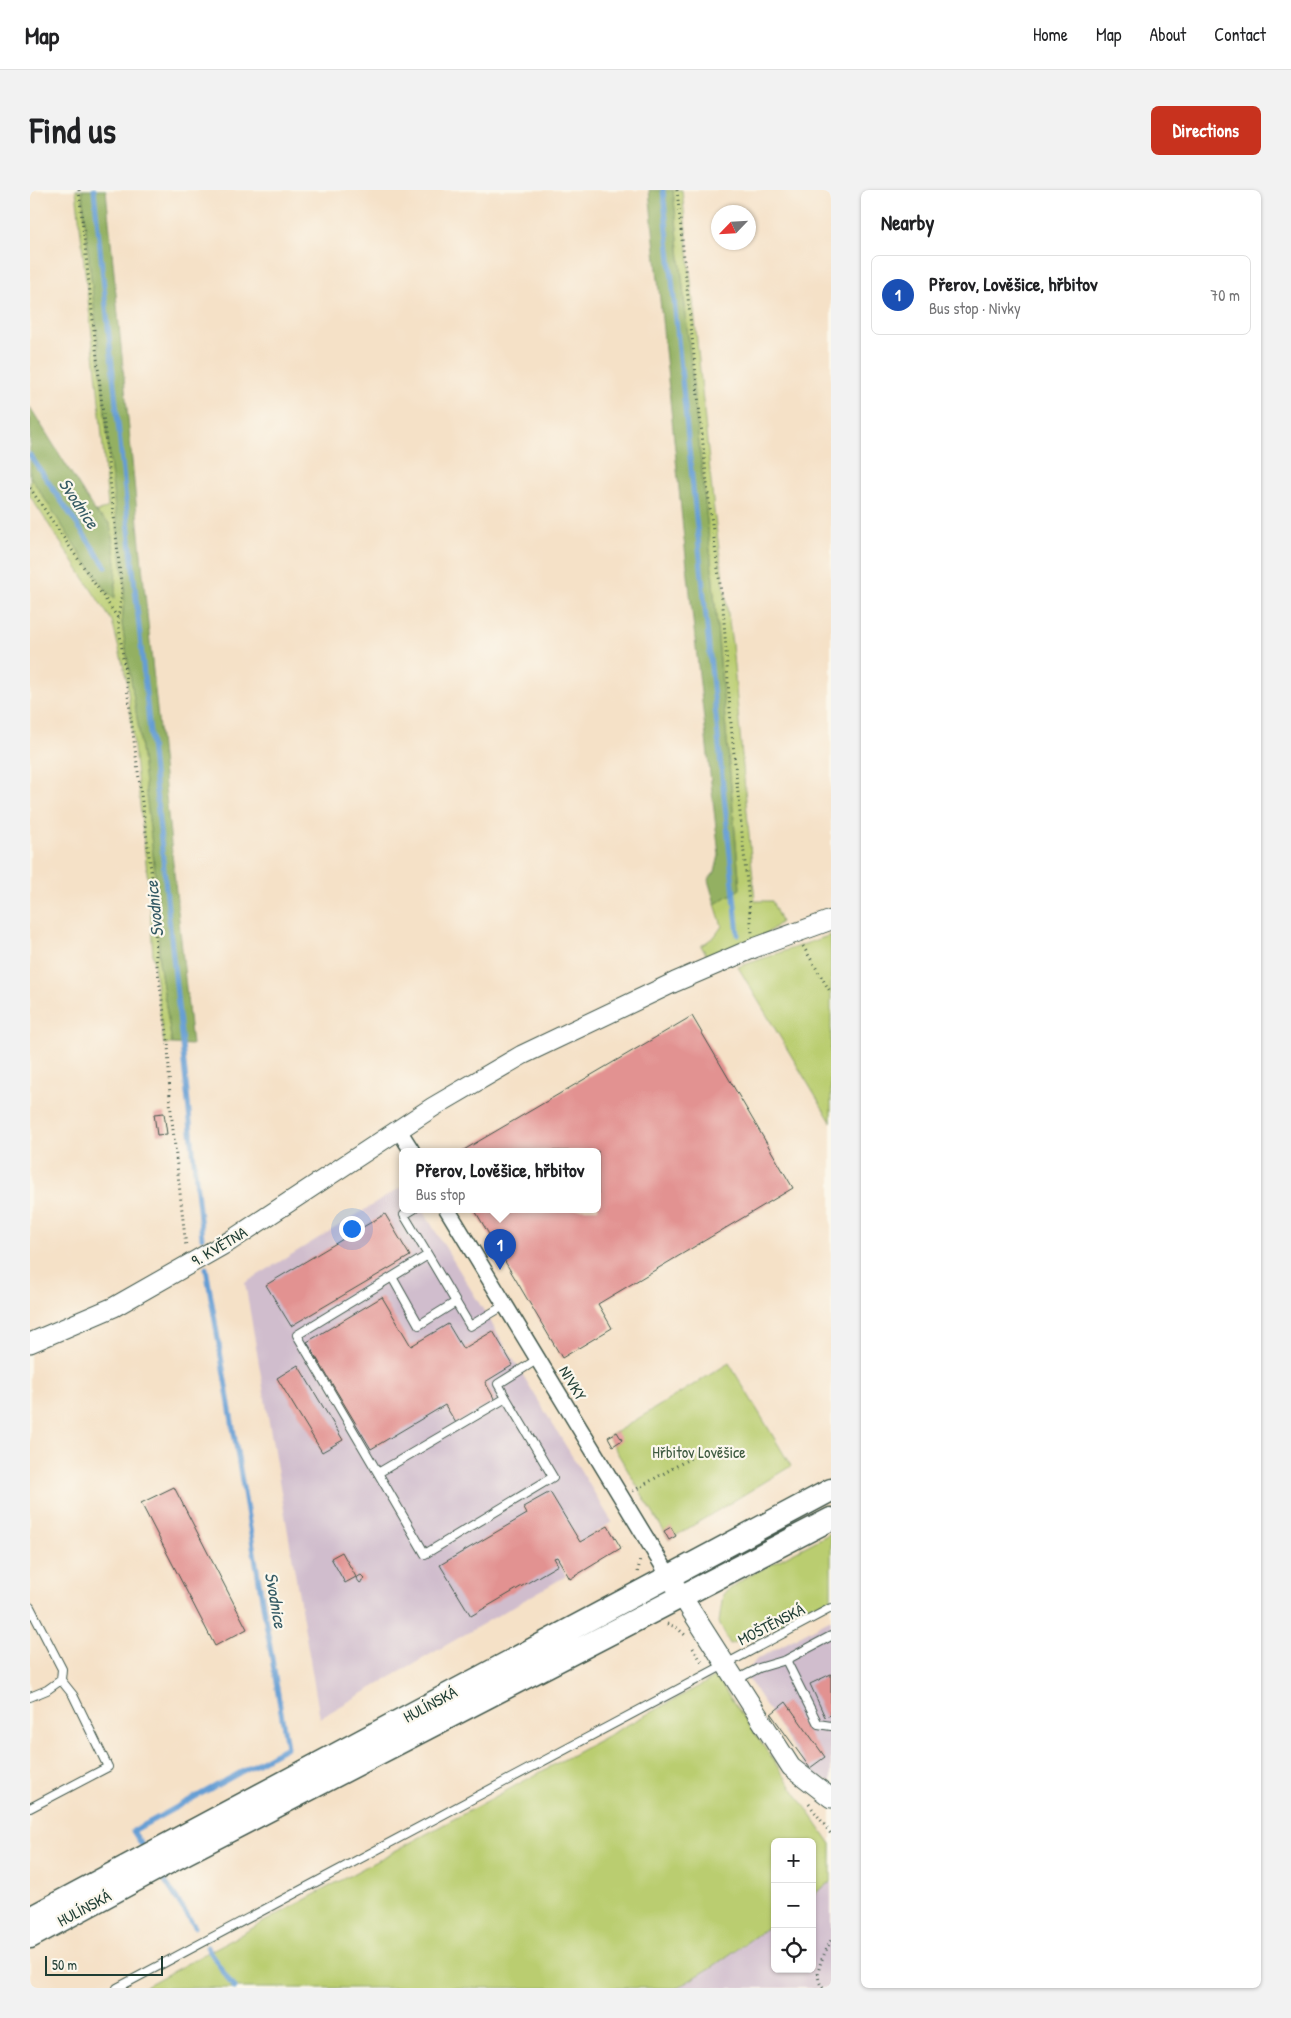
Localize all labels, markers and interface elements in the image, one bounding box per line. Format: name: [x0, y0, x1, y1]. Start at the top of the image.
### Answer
text: Map: [25, 19, 59, 51]
text: Home: [1033, 22, 1068, 47]
text: Map: [1096, 22, 1121, 47]
text: About: [1149, 22, 1186, 47]
text: Contact: [1214, 22, 1266, 47]
button: Directions: [1151, 106, 1261, 155]
text: Find us: [30, 107, 116, 154]
north arrow: [711, 205, 756, 250]
text: Nearby: [881, 208, 934, 237]
text: Přerov, Lověšice, hřbitov: [929, 271, 1098, 297]
text: 1: [895, 284, 901, 306]
text: 70 m: [1210, 284, 1240, 306]
text: Bus stop · Nivky: [929, 297, 1021, 319]
water label: Svodnice: [53, 473, 105, 534]
water label: Svodnice: [139, 879, 169, 938]
popup: [399, 1148, 601, 1213]
text: Přerov, Lověšice, hřbitov: [416, 1157, 584, 1183]
text: Bus stop: [416, 1183, 465, 1205]
your location: [339, 1216, 365, 1242]
street label: 9. KVĚTNA: [187, 1221, 251, 1271]
pin: 1: [484, 1229, 516, 1270]
street label: NIVKY: [554, 1362, 592, 1404]
park label: Hřbitov Lověšice: [652, 1441, 746, 1463]
water label: Svodnice: [259, 1570, 293, 1631]
street label: MOŠTĚNSKÁ: [734, 1598, 808, 1650]
street label: HULÍNSKÁ: [399, 1681, 461, 1727]
map controls: [771, 1838, 816, 1973]
button: +: [771, 1838, 816, 1883]
button: −: [771, 1883, 816, 1928]
street label: HULÍNSKÁ: [53, 1885, 115, 1931]
button: locate: [771, 1928, 816, 1973]
scale bar: [45, 1953, 162, 1976]
text: 50 m: [52, 1955, 77, 1974]

